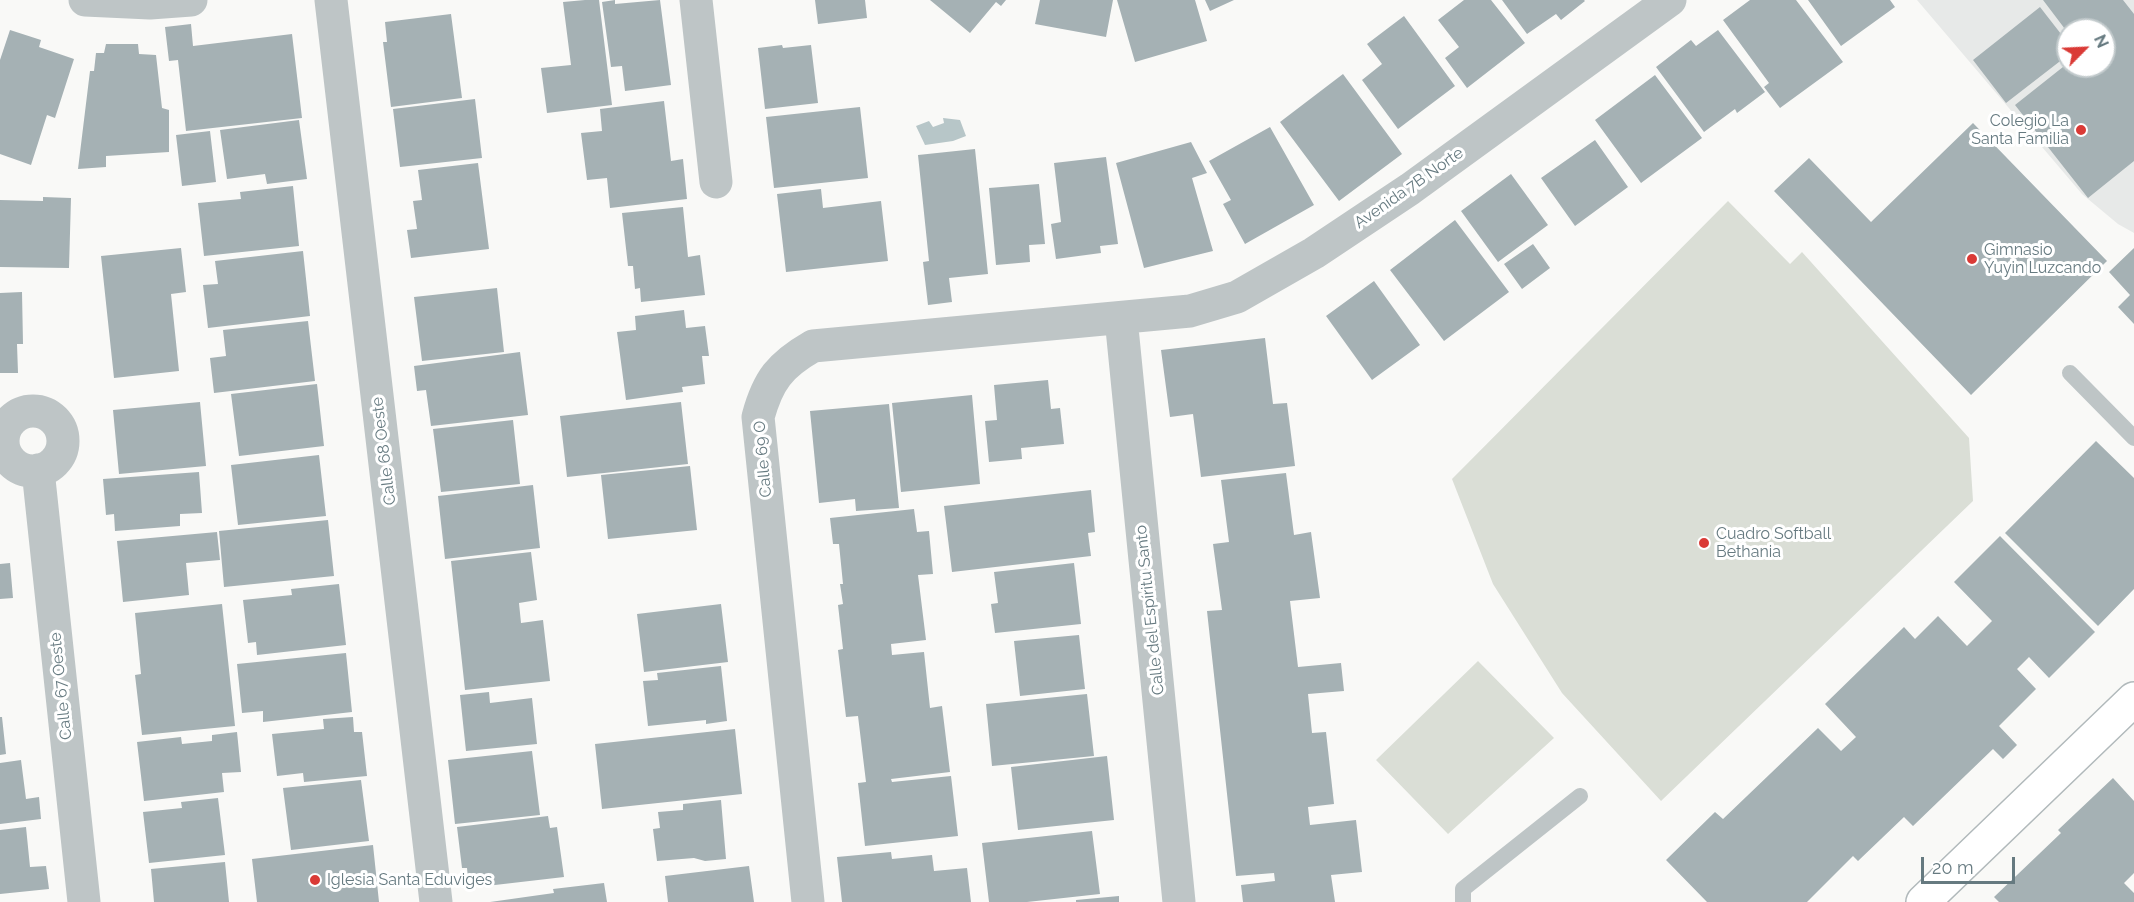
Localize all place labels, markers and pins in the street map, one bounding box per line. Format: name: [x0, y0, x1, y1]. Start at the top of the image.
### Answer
place label: Colegio La Santa Familia: [1971, 111, 2069, 149]
marker: Colegio La Santa Familia: [2074, 123, 2088, 137]
place label: Gimnasio Yuyin Luzcando: [1984, 240, 2101, 278]
marker: Gimnasio Yuyin Luzcando: [1965, 252, 1979, 266]
place label: Cuadro Softball Bethania: [1716, 524, 1831, 562]
marker: Cuadro Softball Bethania: [1697, 536, 1711, 550]
place label: Iglesia Santa Eduviges: [327, 870, 492, 890]
marker: Iglesia Santa Eduviges: [308, 873, 322, 887]

